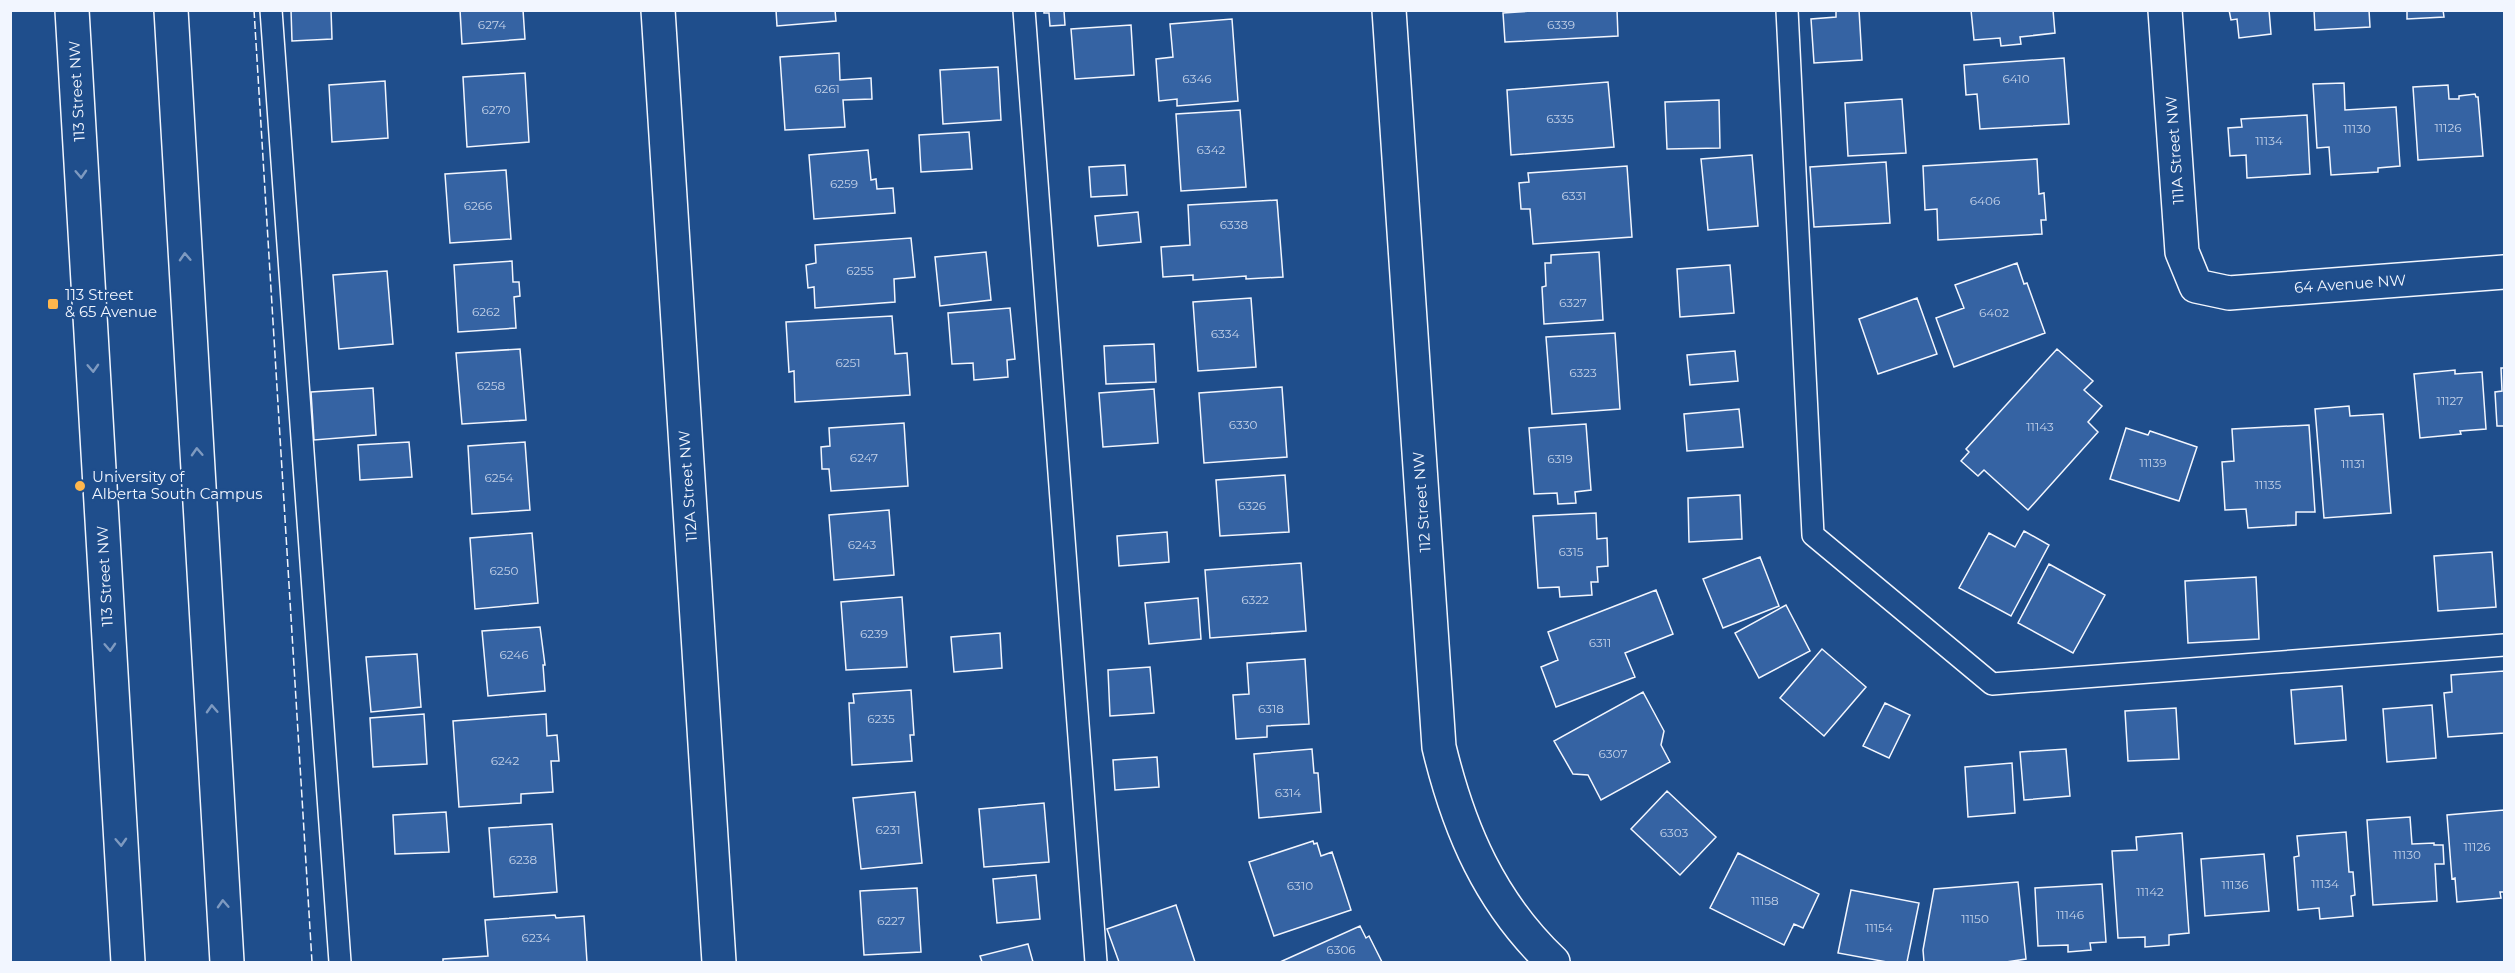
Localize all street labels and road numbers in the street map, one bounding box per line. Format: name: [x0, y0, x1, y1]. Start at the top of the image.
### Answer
street label: 113 Street NW: [64, 40, 89, 142]
street label: 111A Street NW: [2161, 95, 2188, 205]
street label: 64 Avenue NW: [2293, 270, 2407, 297]
street label: 112A Street NW: [674, 429, 701, 543]
street label: 112 Street NW: [1408, 451, 1435, 553]
street label: 113 Street NW: [92, 525, 117, 627]

